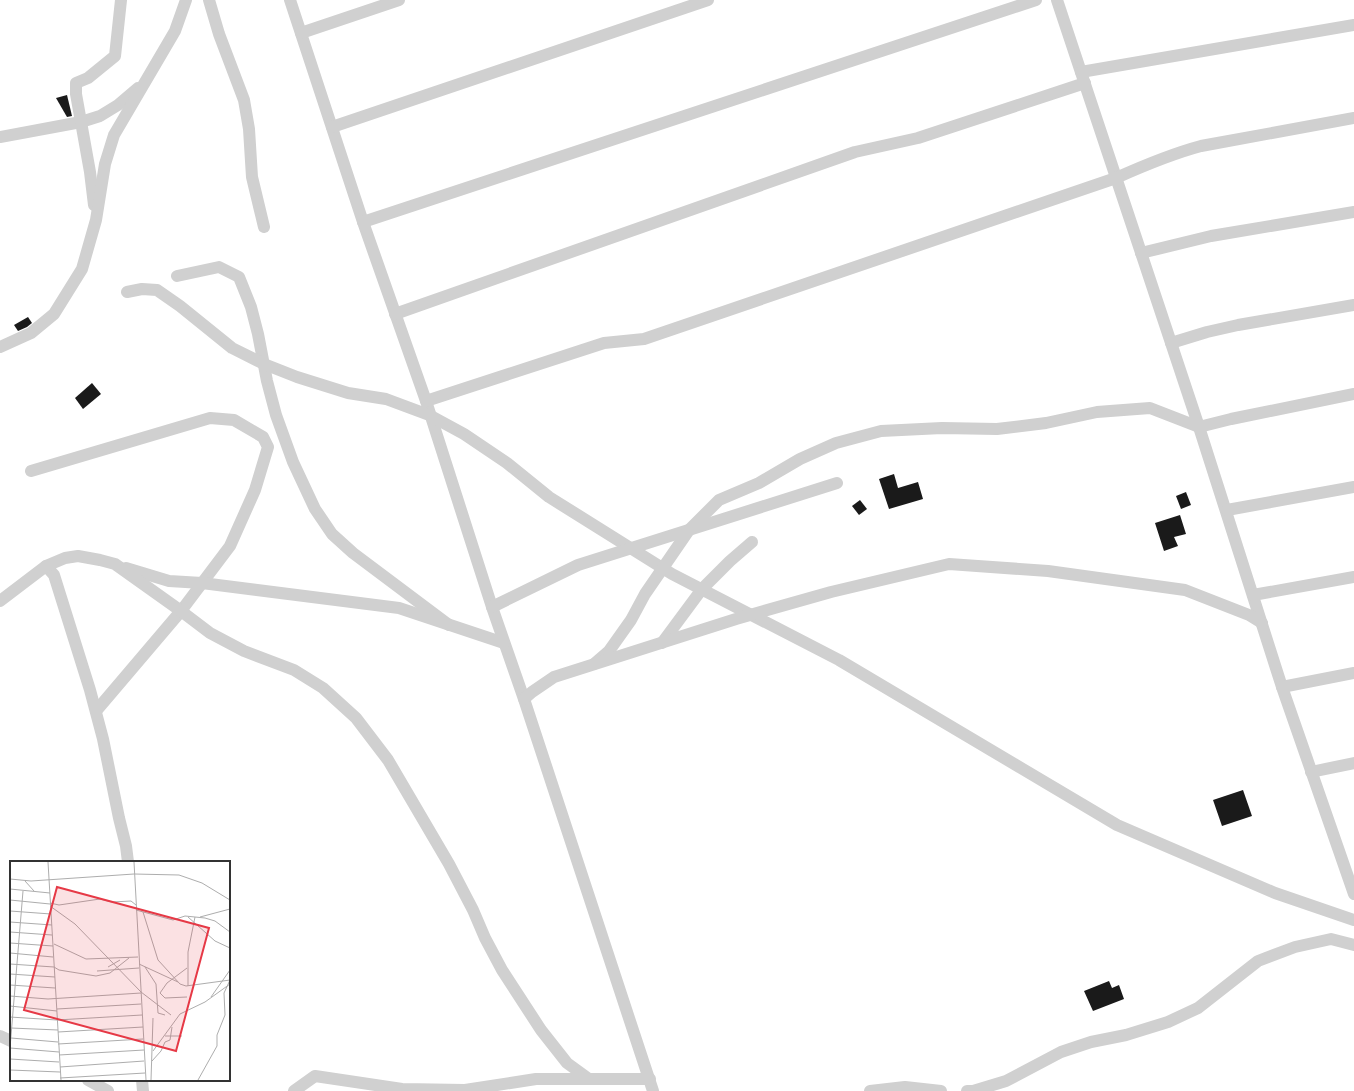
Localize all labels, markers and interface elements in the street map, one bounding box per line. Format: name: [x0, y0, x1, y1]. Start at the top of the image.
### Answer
inset map: [10, 861, 230, 1081]

